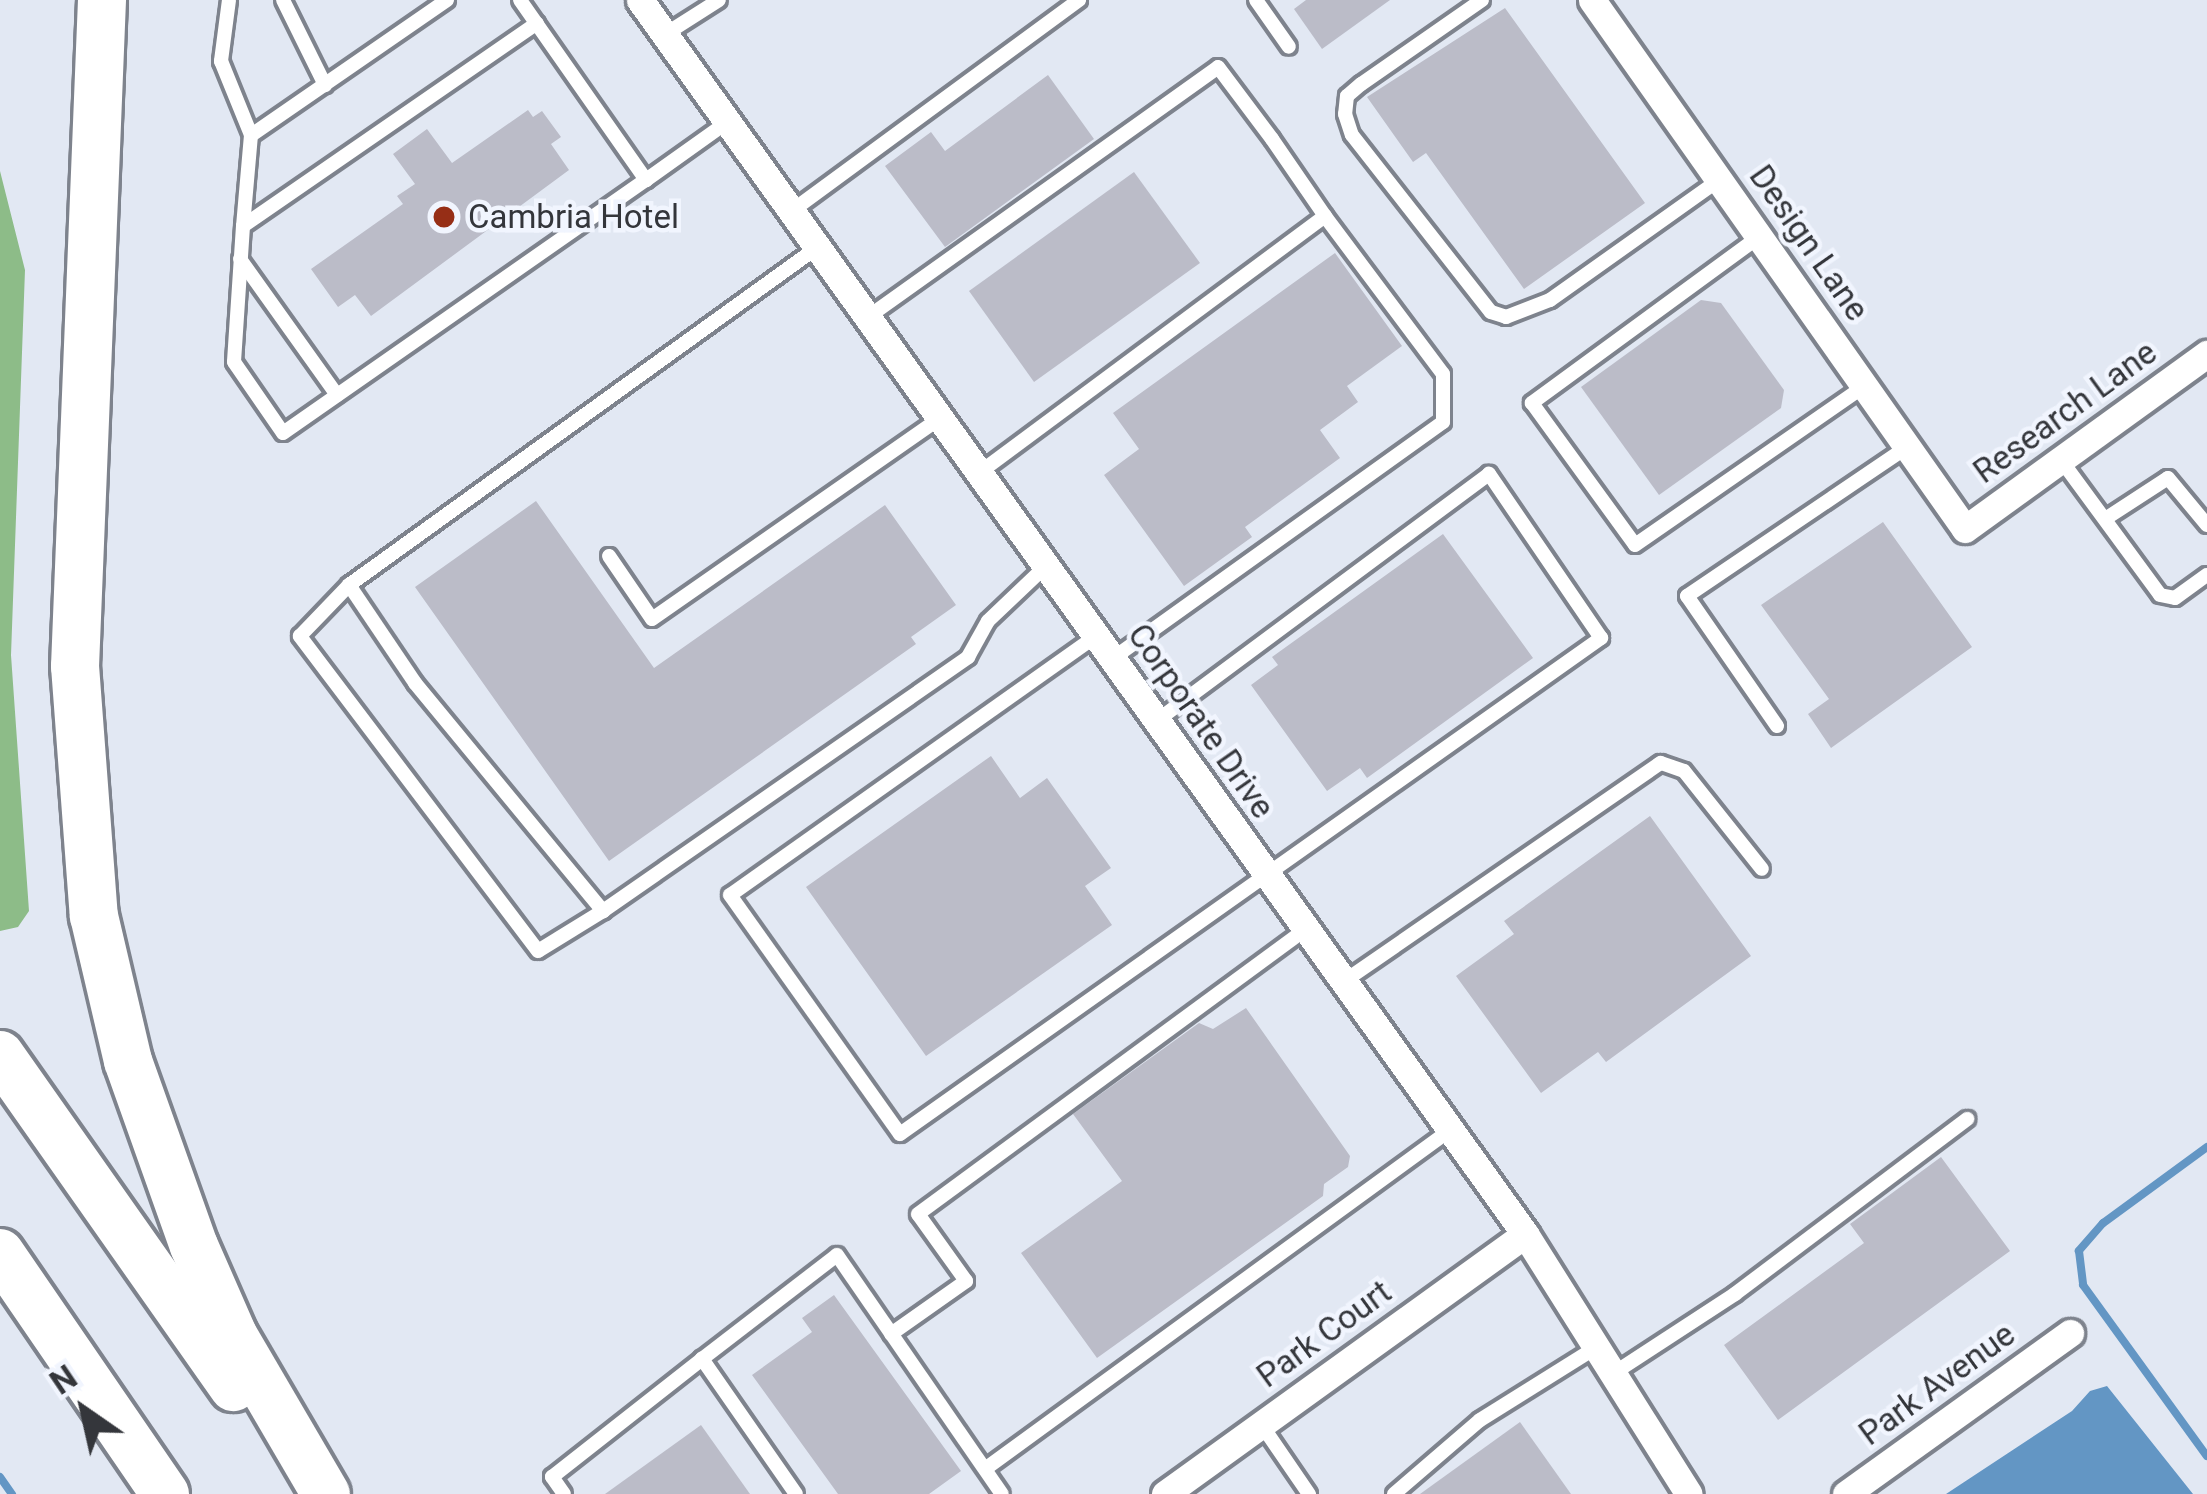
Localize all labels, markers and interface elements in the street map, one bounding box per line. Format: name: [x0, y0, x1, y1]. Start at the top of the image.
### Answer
street label: Design Lane: [1741, 158, 1877, 328]
place label: Cambria Hotel: [468, 197, 679, 237]
marker: Cambria Hotel: [431, 204, 457, 230]
street label: Research Lane: [1966, 332, 2164, 492]
street label: Corporate Drive: [1119, 616, 1283, 826]
street label: Park Court: [1249, 1272, 1399, 1396]
street label: Park Avenue: [1852, 1314, 2022, 1454]
north arrow: [24, 1350, 144, 1470]
text: N: [43, 1357, 84, 1402]

